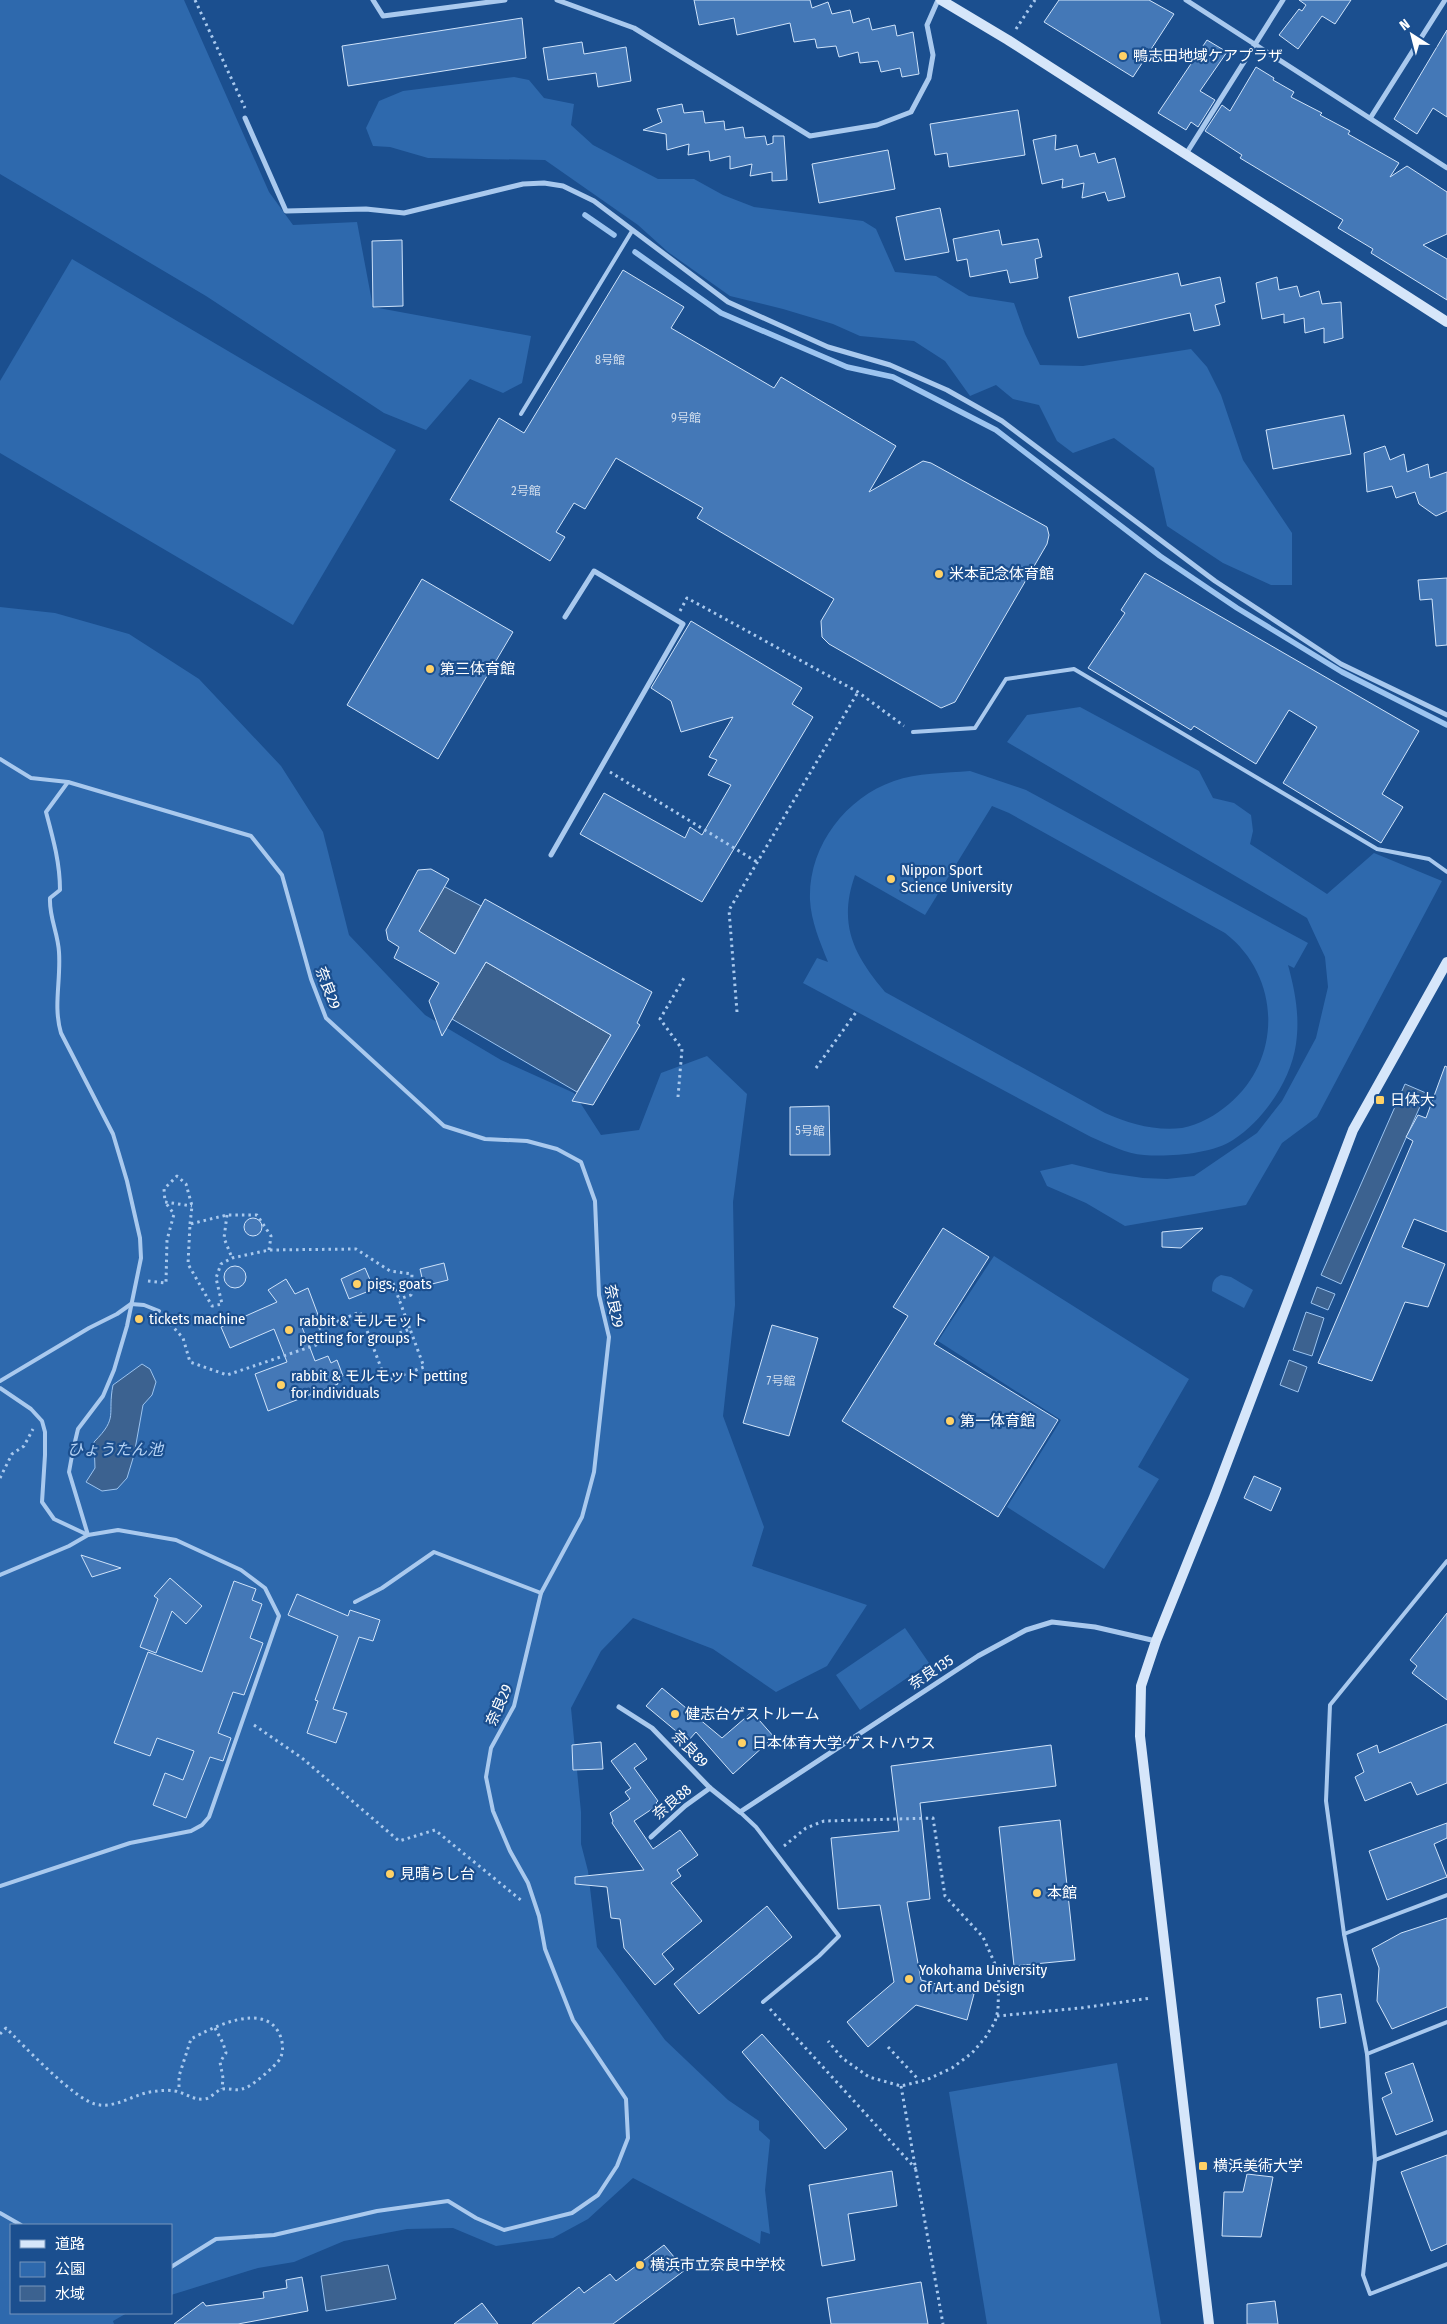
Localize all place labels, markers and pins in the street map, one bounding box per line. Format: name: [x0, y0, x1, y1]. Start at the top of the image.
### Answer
place label: 鴨志田地域ケアプラザ: [1133, 47, 1283, 65]
marker: 鴨志田地域ケアプラザ: [1117, 50, 1129, 62]
place label: 米本記念体育館: [949, 565, 1054, 583]
marker: 米本記念体育館: [933, 568, 945, 580]
place label: 第三体育館: [440, 660, 515, 678]
marker: 第三体育館: [424, 663, 436, 675]
place label: Nippon Sport Science University: [901, 861, 1013, 896]
marker: Nippon Sport Science University: [885, 873, 897, 885]
place label: 日体大: [1390, 1091, 1435, 1109]
marker: 日体大: [1374, 1094, 1386, 1106]
place label: pigs, goats: [367, 1275, 432, 1293]
marker: pigs, goats: [351, 1278, 363, 1290]
place label: tickets machine: [149, 1310, 246, 1328]
place label: rabbit & モルモット petting for groups: [299, 1312, 428, 1347]
marker: tickets machine: [133, 1313, 145, 1325]
marker: rabbit & モルモット petting for groups: [283, 1324, 295, 1336]
place label: rabbit & モルモット petting for individuals: [291, 1367, 467, 1402]
marker: rabbit & モルモット petting for individuals: [275, 1379, 287, 1391]
place label: 第一体育館: [960, 1412, 1035, 1430]
marker: 第一体育館: [944, 1415, 956, 1427]
place label: 健志台ゲストルーム: [685, 1705, 820, 1723]
marker: 健志台ゲストルーム: [669, 1708, 681, 1720]
place label: 日本体育大学 ゲストハウス: [752, 1734, 936, 1752]
marker: 日本体育大学 ゲストハウス: [736, 1737, 748, 1749]
place label: 見晴らし台: [400, 1865, 475, 1883]
marker: 見晴らし台: [384, 1868, 396, 1880]
place label: 本館: [1047, 1884, 1077, 1902]
marker: 本館: [1031, 1887, 1043, 1899]
place label: Yokohama University of Art and Design: [919, 1961, 1047, 1996]
marker: Yokohama University of Art and Design: [903, 1973, 915, 1985]
place label: 横浜美術大学: [1213, 2157, 1303, 2175]
marker: 横浜美術大学: [1197, 2160, 1209, 2172]
place label: 横浜市立奈良中学校: [650, 2256, 785, 2274]
marker: 横浜市立奈良中学校: [634, 2259, 646, 2271]

